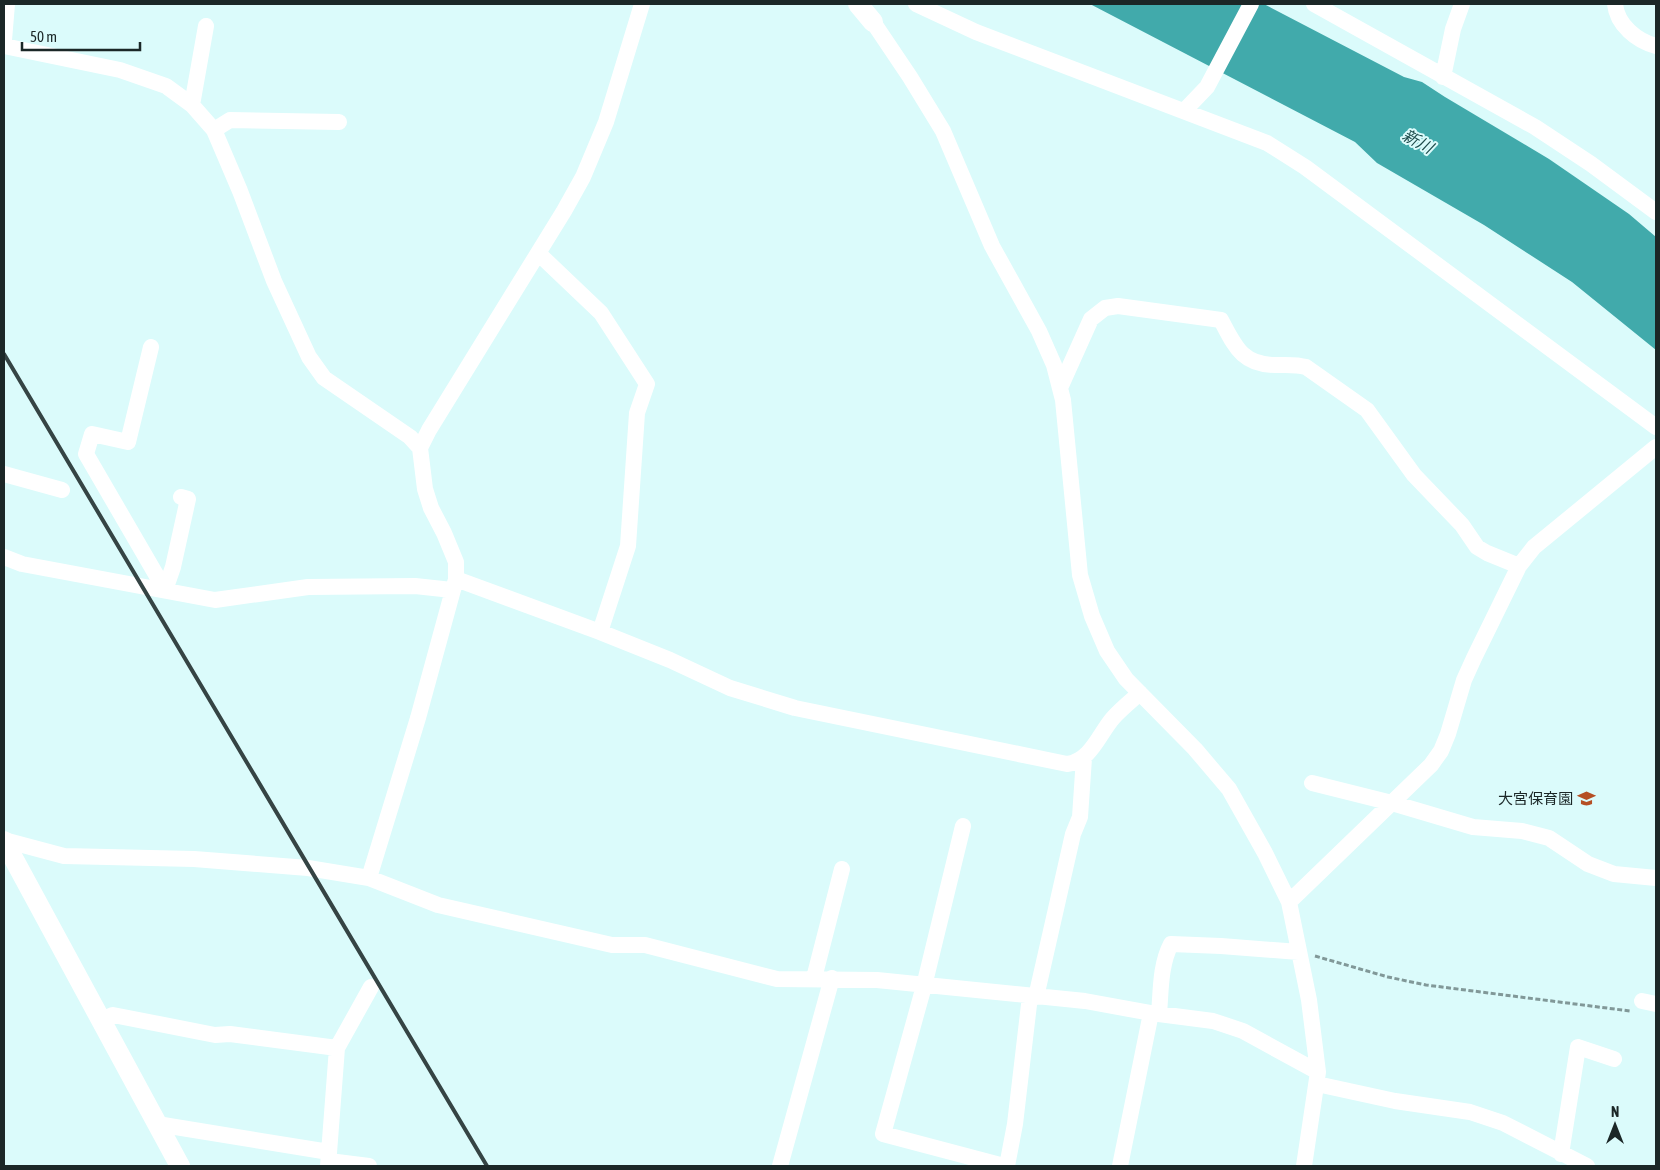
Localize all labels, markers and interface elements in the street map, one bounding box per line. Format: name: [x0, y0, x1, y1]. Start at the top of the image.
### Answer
scale bar: [22, 20, 140, 52]
text: 50 m: [30, 28, 57, 45]
water label: 新川: [1400, 125, 1438, 158]
school or university icon: 大宮保育園: [1577, 789, 1597, 809]
place label: 大宮保育園: [1498, 790, 1573, 807]
north arrow: [1590, 1100, 1640, 1150]
text: N: [1611, 1104, 1619, 1120]

